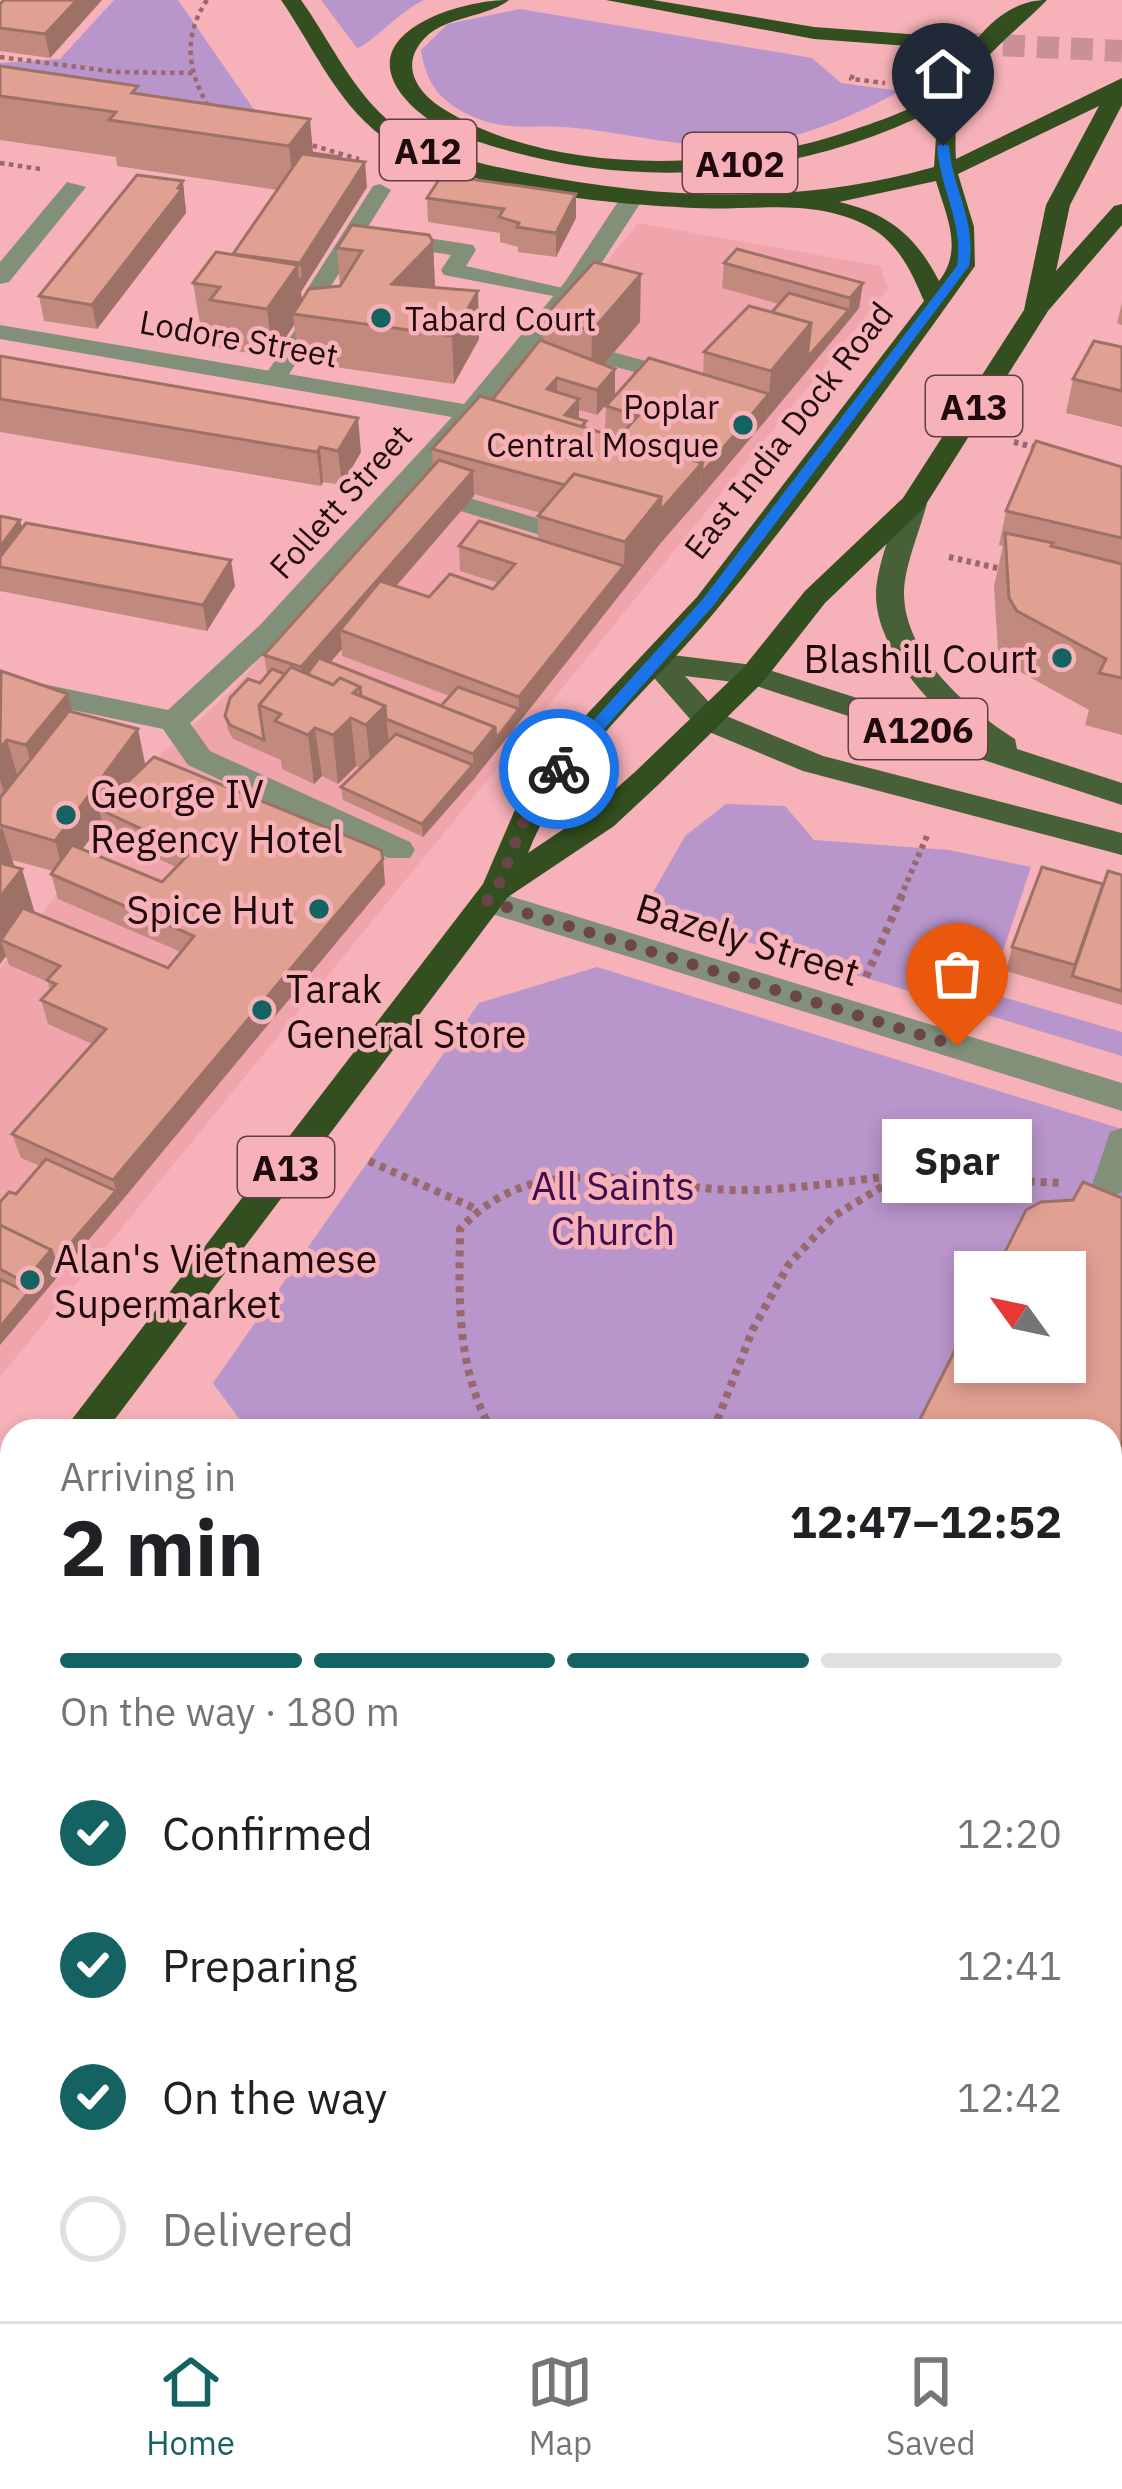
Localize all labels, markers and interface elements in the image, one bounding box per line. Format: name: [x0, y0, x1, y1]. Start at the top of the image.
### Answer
pin: [892, 23, 994, 146]
icon: home: [910, 41, 976, 107]
road number: A12: [380, 120, 476, 180]
road number: A102: [683, 133, 797, 193]
street label: East India Dock Road: [674, 293, 902, 567]
place label: Tabard Court: [405, 297, 596, 340]
street label: Lodore Street: [136, 299, 342, 377]
marker: Tabard Court: [368, 305, 394, 331]
road number: A13: [926, 376, 1022, 436]
place label: Poplar Central Mosque: [486, 385, 719, 466]
marker: Poplar Central Mosque: [730, 412, 756, 438]
street label: Follett Street: [259, 415, 421, 587]
place label: Blashill Court: [804, 633, 1038, 684]
marker: Blashill Court: [1049, 645, 1075, 671]
road number: A1206: [849, 699, 987, 759]
courier: [499, 709, 619, 829]
icon: bike: [526, 736, 592, 802]
place label: George IV Regency Hotel: [90, 768, 343, 864]
marker: George IV Regency Hotel: [53, 802, 79, 828]
street label: Bazely Street: [630, 881, 866, 997]
place label: Spice Hut: [127, 884, 295, 935]
marker: Spice Hut: [306, 896, 332, 922]
pin: [906, 923, 1008, 1046]
icon: bag: [924, 941, 990, 1007]
place label: Tarak General Store: [286, 963, 526, 1059]
marker: Tarak General Store: [249, 997, 275, 1023]
callout: Spar: [882, 1118, 1032, 1202]
text: Spar: [914, 1135, 1000, 1186]
road number: A13: [238, 1137, 334, 1197]
park label: All Saints Church: [531, 1160, 695, 1256]
place label: Alan's Vietnamese Supermarket: [54, 1233, 377, 1329]
north arrow: [954, 1251, 1086, 1383]
map controls: [954, 1251, 1086, 1383]
marker: Alan's Vietnamese Supermarket: [17, 1267, 43, 1293]
text: Arriving in: [60, 1451, 236, 1502]
text: 12:47–12:52: [790, 1492, 1062, 1550]
text: 2 min: [60, 1496, 264, 1597]
text: On the way · 180 m: [60, 1686, 400, 1737]
icon: check: [60, 1800, 126, 1866]
text: Confirmed: [162, 1804, 373, 1862]
text: 12:20: [957, 1808, 1062, 1859]
icon: check: [60, 1932, 126, 1998]
text: Preparing: [162, 1936, 357, 1994]
text: 12:41: [957, 1940, 1062, 1991]
icon: check: [60, 2064, 126, 2130]
text: On the way: [162, 2068, 387, 2126]
text: 12:42: [957, 2072, 1062, 2123]
text: Delivered: [162, 2200, 354, 2258]
tab: Home: [146, 2349, 235, 2464]
tab: Map: [527, 2349, 593, 2464]
tab: Saved: [886, 2349, 976, 2464]

